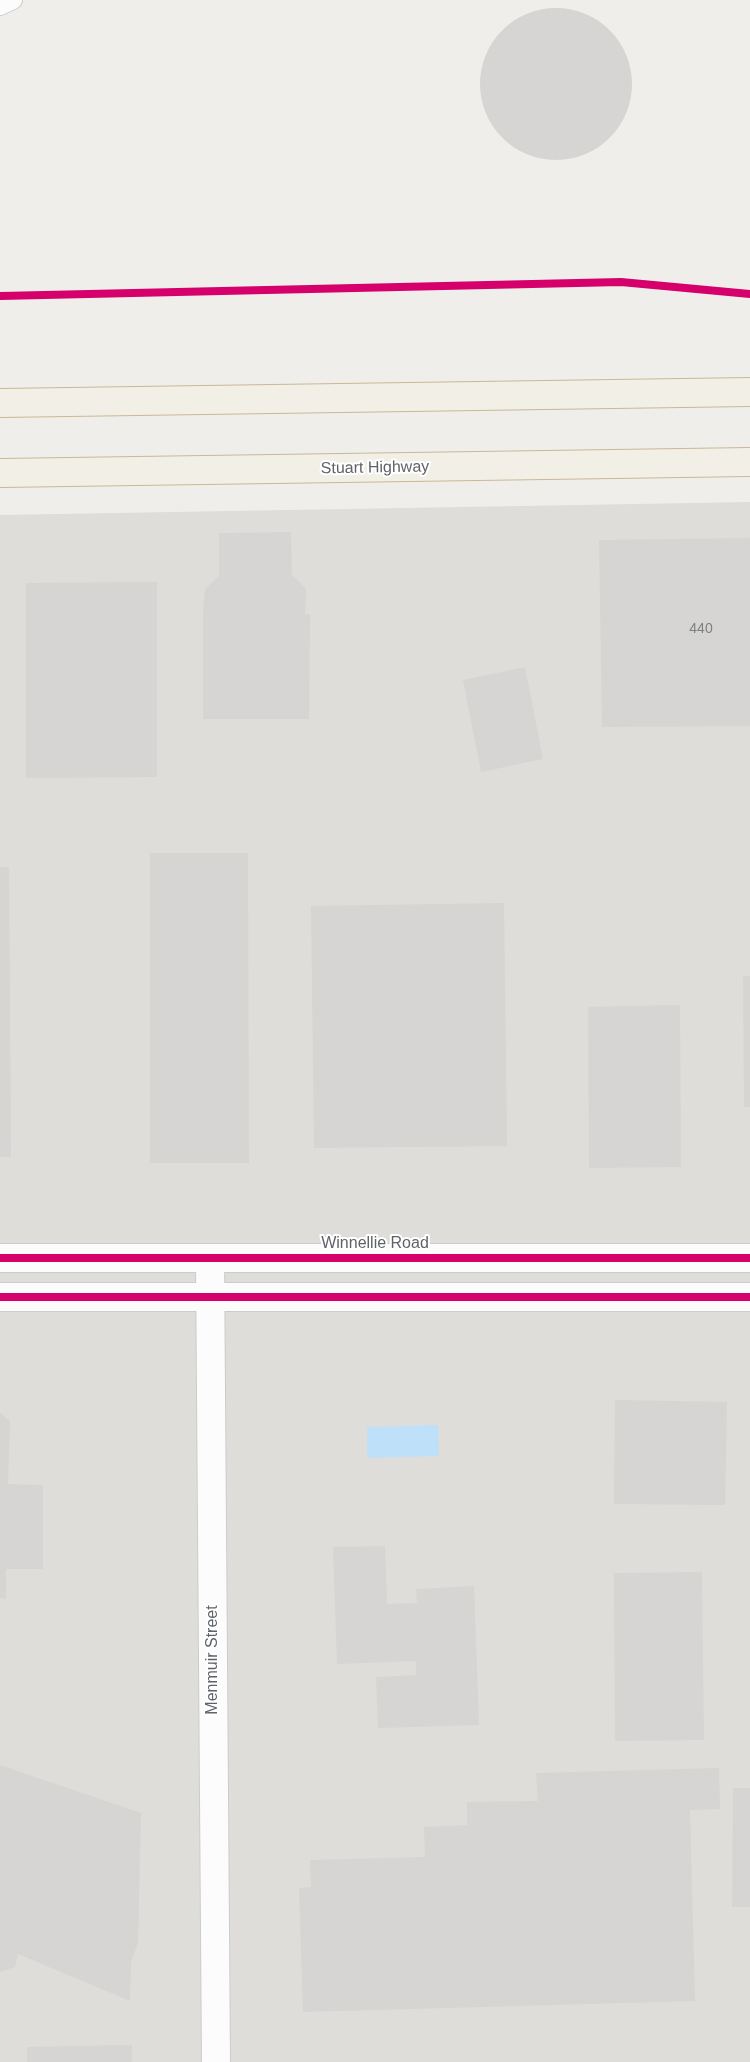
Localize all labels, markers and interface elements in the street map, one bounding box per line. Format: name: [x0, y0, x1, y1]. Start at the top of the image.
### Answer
street label: Stuart Highway: [321, 457, 429, 479]
house number: 440: [689, 621, 713, 637]
street label: Winnellie Road: [321, 1234, 429, 1254]
street label: Menmuir Street: [203, 1605, 223, 1715]

